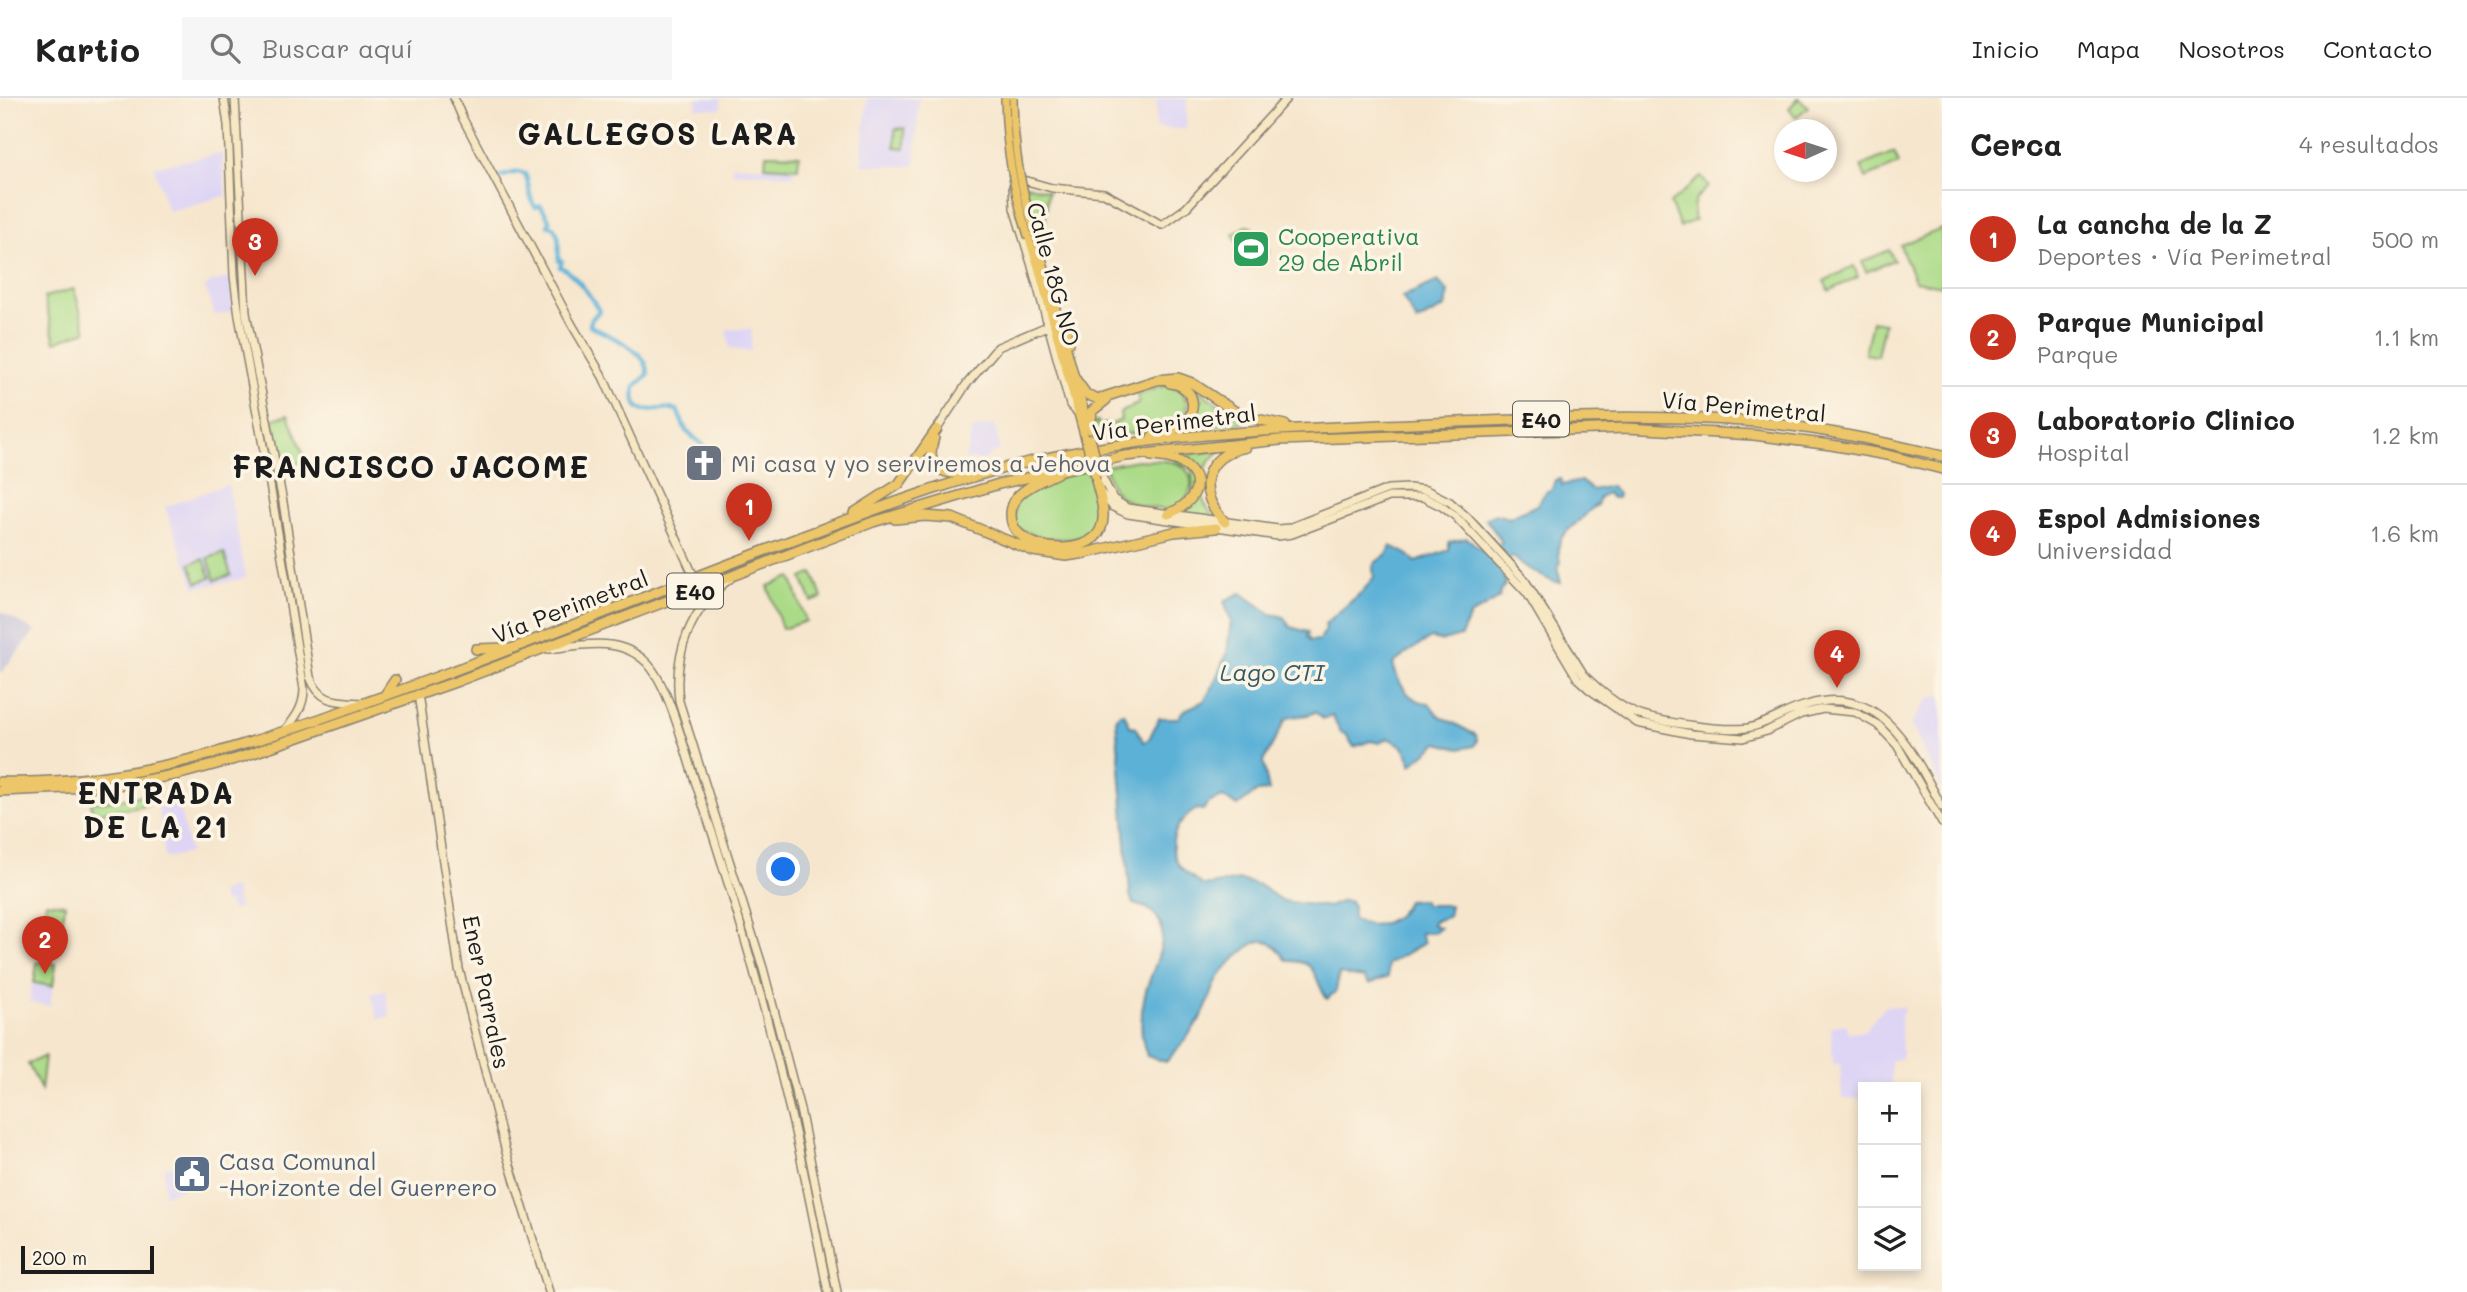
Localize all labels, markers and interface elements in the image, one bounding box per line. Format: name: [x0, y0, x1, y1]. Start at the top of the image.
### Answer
search box: [182, 17, 672, 80]
text: Kartio: [35, 27, 140, 70]
icon: search: [206, 29, 244, 67]
text: Buscar aquí: [262, 31, 413, 65]
text: Inicio: [1972, 33, 2039, 64]
text: Mapa: [2077, 33, 2141, 64]
text: Nosotros: [2179, 33, 2285, 64]
text: Contacto: [2323, 33, 2432, 64]
district label: GALLEGOS LARA: [517, 113, 799, 153]
north arrow: [1774, 119, 1837, 182]
text: Cerca: [1970, 124, 2062, 164]
text: 4 resultados: [2299, 129, 2439, 159]
street label: Calle 18G NO: [1020, 199, 1088, 349]
text: La cancha de la Z: [2037, 207, 2272, 241]
pin: 3: [232, 218, 278, 276]
place label: Cooperativa 29 de Abril: [1278, 221, 1420, 277]
text: 1: [1988, 224, 1998, 254]
text: 500 m: [2372, 224, 2439, 254]
sports icon: Cooperativa 29 de Abril: [1230, 228, 1272, 270]
text: Deportes · Vía Perimetral: [2037, 241, 2332, 271]
text: Parque Municipal: [2037, 305, 2264, 339]
text: 2: [1987, 322, 1999, 352]
text: 1.1 km: [2374, 322, 2439, 352]
text: Parque: [2037, 339, 2119, 369]
street label: Vía Perimetral: [1661, 384, 1827, 428]
street label: Vía Perimetral: [1090, 397, 1258, 447]
road number: E40: [1513, 402, 1569, 436]
text: Laboratorio Clinico: [2037, 403, 2295, 437]
text: 3: [1986, 420, 2000, 450]
text: 1.2 km: [2371, 420, 2439, 450]
text: Hospital: [2037, 437, 2130, 467]
church icon: Mi casa y yo serviremos a Jehova: [683, 442, 725, 484]
district label: FRANCISCO JACOME: [232, 446, 590, 486]
place label: Mi casa y yo serviremos a Jehova: [731, 448, 1111, 478]
pin: 1: [726, 483, 772, 541]
text: Espol Admisiones: [2037, 501, 2261, 535]
text: 4: [1986, 518, 2000, 548]
text: 1.6 km: [2370, 518, 2439, 548]
text: Universidad: [2037, 535, 2172, 565]
street label: Vía Perimetral: [488, 562, 652, 650]
road number: E40: [667, 574, 723, 608]
pin: 4: [1814, 630, 1860, 688]
water label: Lago CTI: [1220, 656, 1326, 687]
district label: ENTRADA DE LA 21: [77, 772, 235, 846]
your location: [766, 852, 800, 886]
street label: Ener Parrales: [456, 913, 518, 1071]
pin: 2: [22, 916, 68, 974]
map controls: [1858, 1082, 1921, 1271]
button: +: [1858, 1082, 1921, 1145]
button: −: [1858, 1145, 1921, 1208]
place label: Casa Comunal -Horizonte del Guerrero: [219, 1146, 497, 1202]
public building icon: Casa Comunal -Horizonte del Guerrero: [171, 1153, 213, 1195]
button: layers: [1858, 1208, 1921, 1271]
scale bar: [21, 1243, 154, 1275]
text: 200 m: [32, 1245, 87, 1270]

